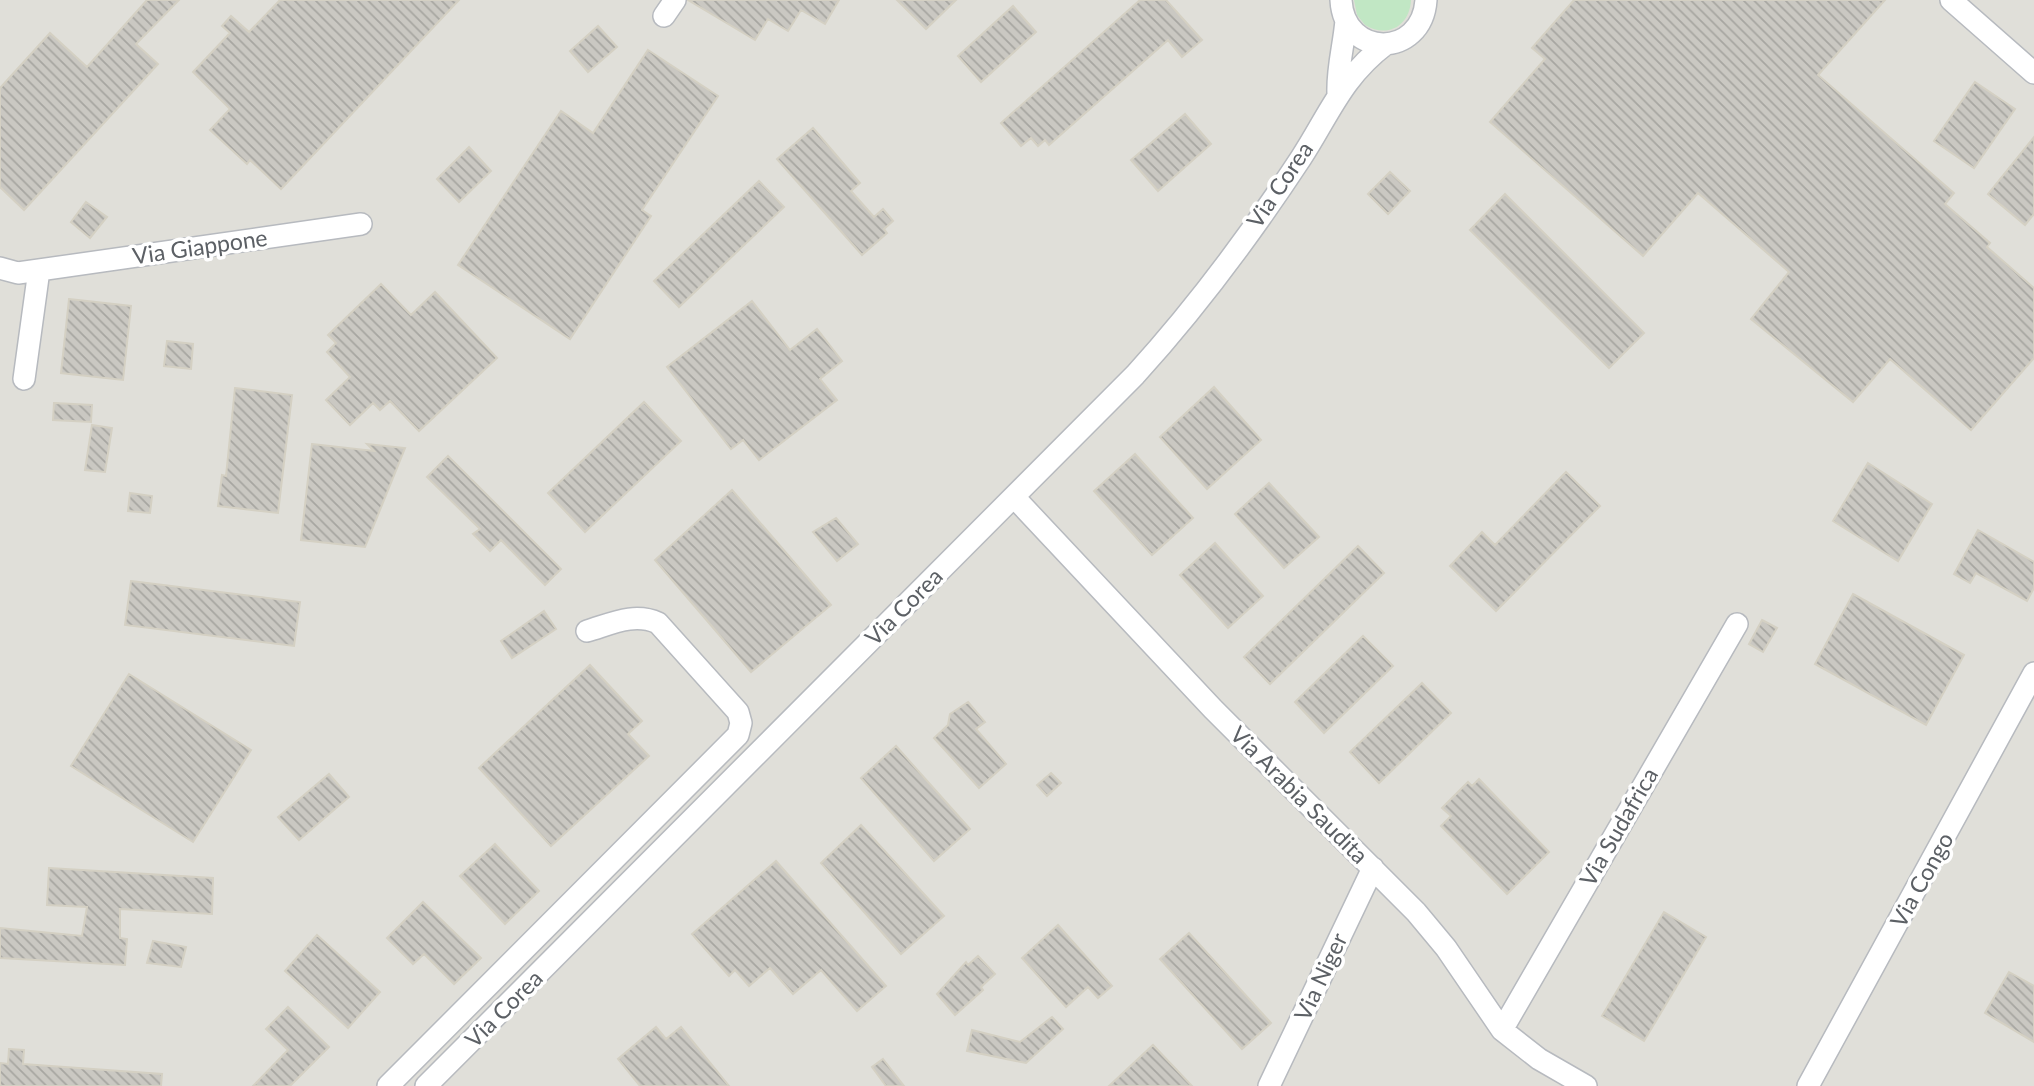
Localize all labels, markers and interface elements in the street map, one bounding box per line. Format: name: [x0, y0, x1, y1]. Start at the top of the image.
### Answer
street label: Via Corea: [1240, 136, 1318, 233]
street label: Via Giappone: [131, 223, 269, 269]
street label: Via Corea: [859, 562, 948, 651]
street label: Via Arabia Saudita: [1225, 720, 1374, 869]
street label: Via Sudafrica: [1573, 762, 1663, 891]
street label: Via Congo: [1884, 827, 1959, 932]
street label: Via Niger: [1288, 928, 1353, 1025]
street label: Via Corea: [459, 964, 548, 1053]

